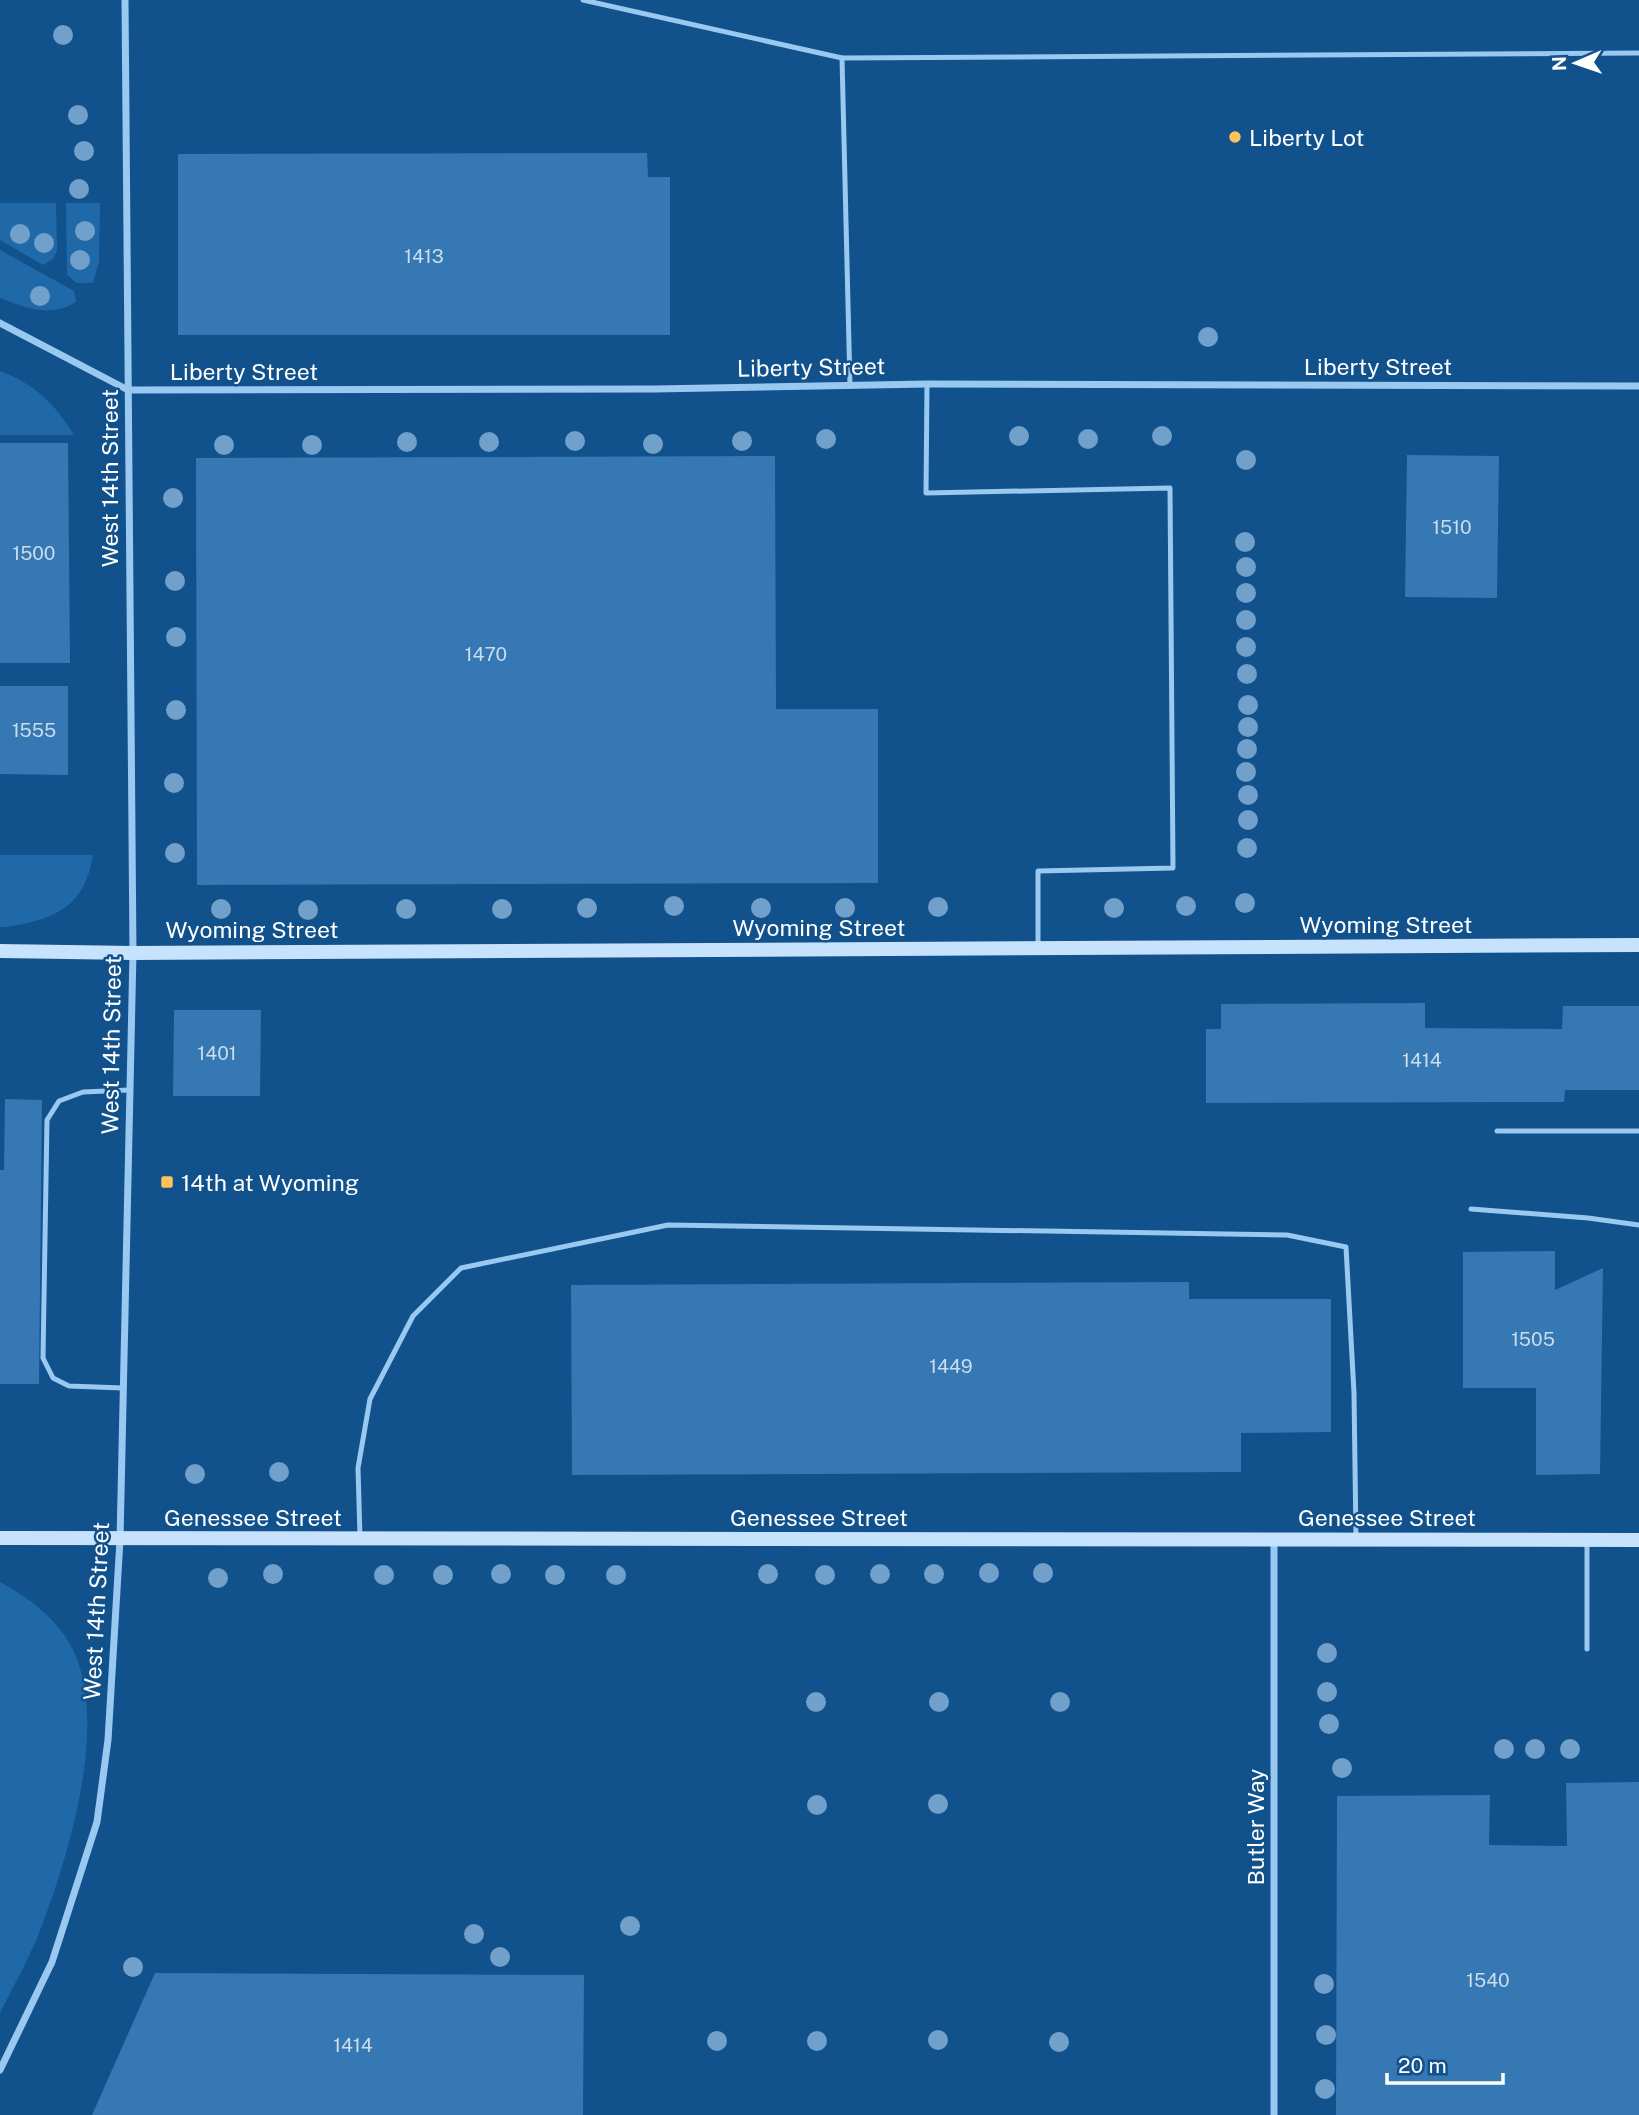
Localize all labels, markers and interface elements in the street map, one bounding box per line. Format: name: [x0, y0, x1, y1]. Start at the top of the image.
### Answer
north arrow: [1541, 28, 1611, 98]
text: N: [1548, 56, 1570, 71]
place label: Liberty Lot: [1249, 124, 1365, 151]
marker: Liberty Lot: [1227, 129, 1243, 145]
house number: 1413: [404, 245, 444, 267]
street label: Liberty Street: [737, 352, 885, 382]
street label: Liberty Street: [1304, 353, 1452, 380]
street label: Liberty Street: [170, 358, 318, 385]
street label: West 14th Street: [96, 389, 123, 567]
house number: 1510: [1432, 516, 1472, 538]
house number: 1500: [12, 542, 56, 564]
house number: 1470: [465, 643, 507, 665]
house number: 1555: [12, 719, 56, 741]
street label: Wyoming Street: [1299, 911, 1473, 938]
street label: Wyoming Street: [732, 914, 906, 941]
street label: Wyoming Street: [165, 916, 339, 943]
street label: West 14th Street: [96, 956, 126, 1134]
house number: 1401: [197, 1042, 237, 1064]
house number: 1414: [1402, 1049, 1442, 1071]
place label: 14th at Wyoming: [181, 1169, 359, 1196]
marker: 14th at Wyoming: [159, 1174, 175, 1190]
house number: 1505: [1511, 1328, 1555, 1350]
house number: 1449: [929, 1355, 973, 1377]
street label: Genessee Street: [164, 1504, 342, 1531]
street label: Genessee Street: [730, 1504, 908, 1531]
street label: Genessee Street: [1298, 1504, 1476, 1531]
street label: West 14th Street: [78, 1521, 114, 1701]
street label: Butler Way: [1242, 1769, 1269, 1885]
house number: 1540: [1466, 1969, 1510, 1991]
house number: 1414: [333, 2034, 373, 2056]
scale bar: [1387, 2042, 1502, 2086]
text: 20 m: [1398, 2053, 1447, 2078]

